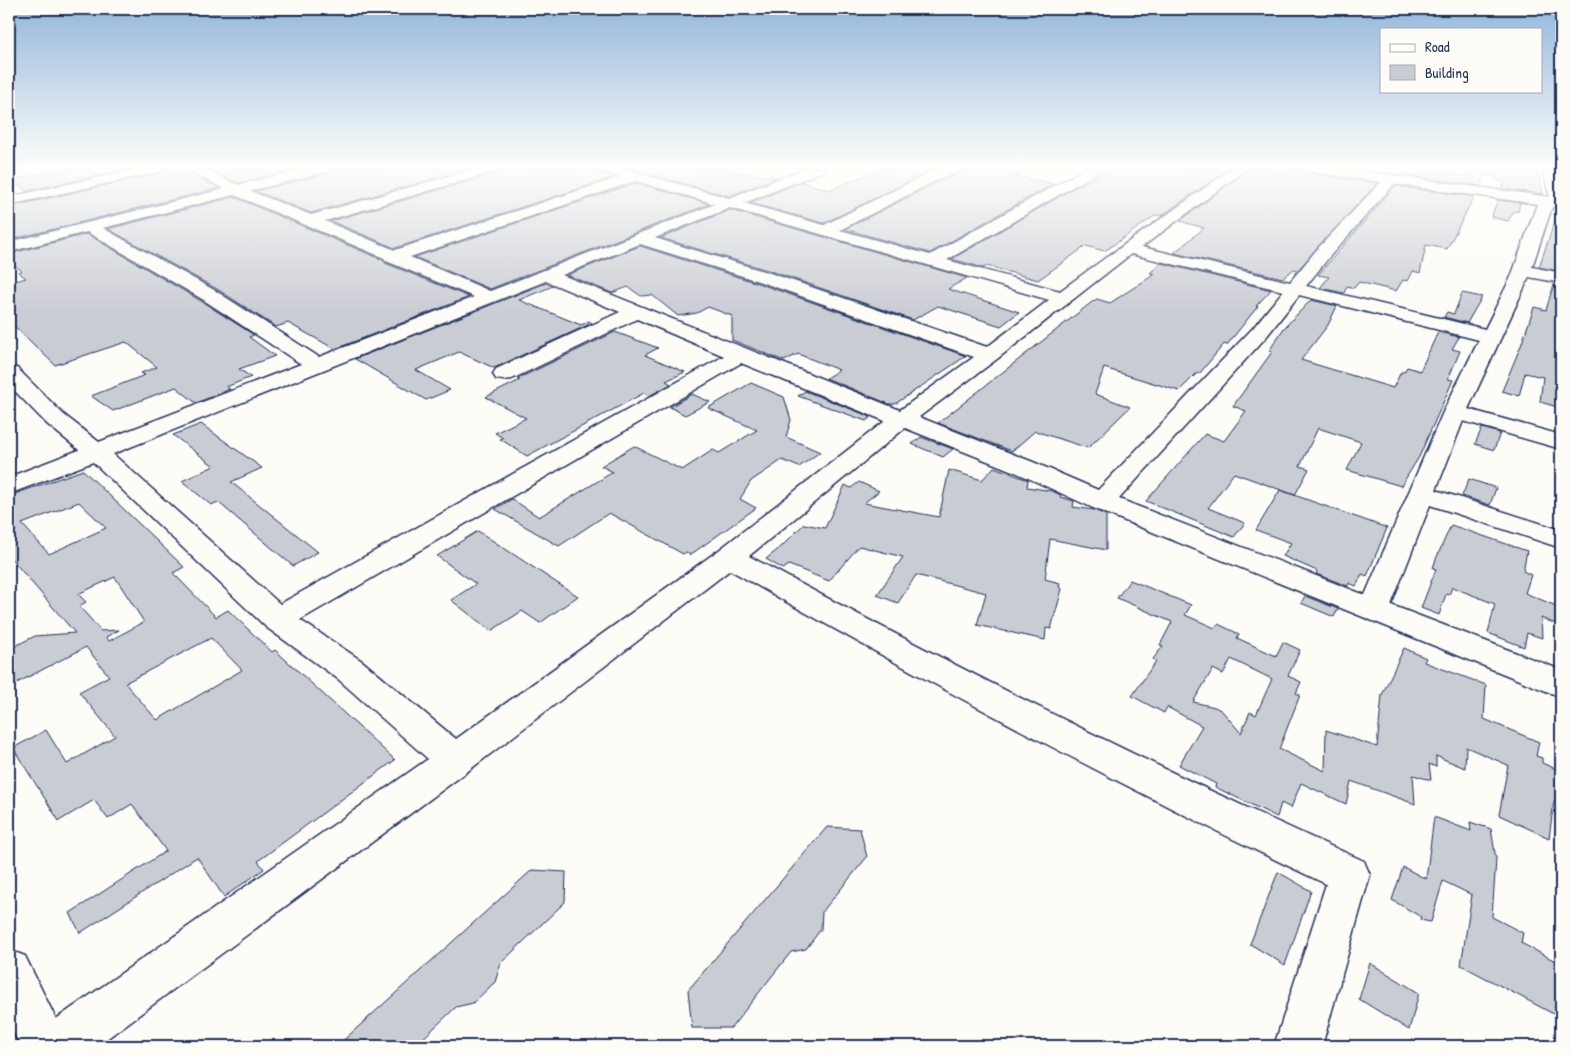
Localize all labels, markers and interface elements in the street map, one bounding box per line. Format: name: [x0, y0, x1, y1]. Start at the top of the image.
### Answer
legend: [1380, 28, 1542, 92]
text: Road: [1425, 36, 1450, 57]
text: Building: [1425, 62, 1469, 83]

